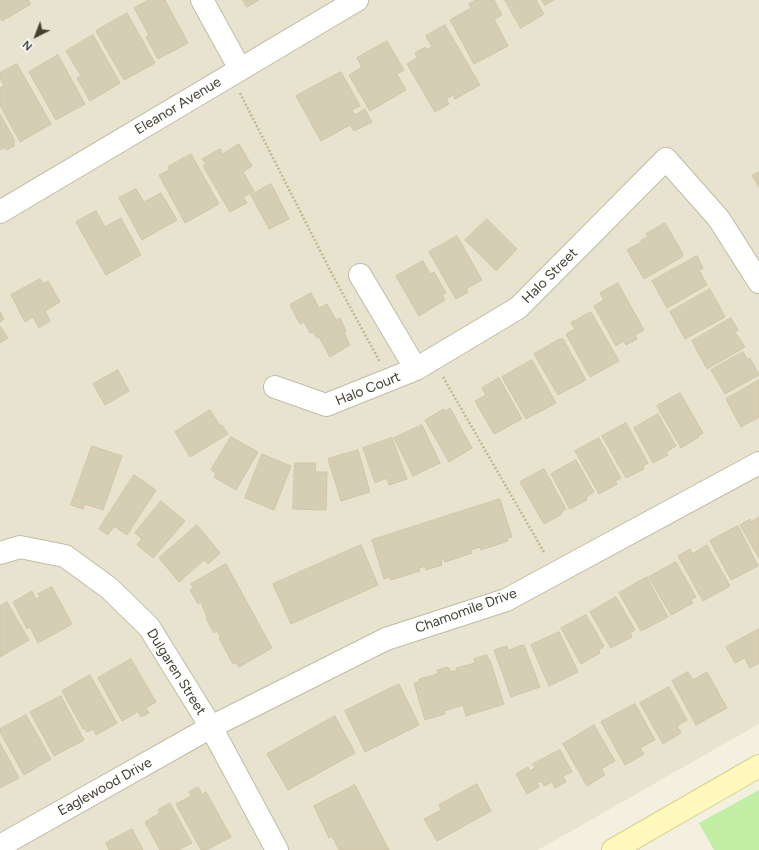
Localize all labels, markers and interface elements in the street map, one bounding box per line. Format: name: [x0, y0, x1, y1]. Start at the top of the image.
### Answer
north arrow: [16, 16, 56, 56]
text: N: [20, 38, 35, 53]
street label: Eleanor Avenue: [132, 74, 224, 138]
street label: Halo Street: [519, 245, 581, 307]
street label: Halo Court: [333, 368, 403, 410]
street label: Chamomile Drive: [413, 585, 519, 637]
street label: Dulgaren Street: [143, 626, 209, 718]
street label: Eaglewood Drive: [55, 754, 155, 820]

